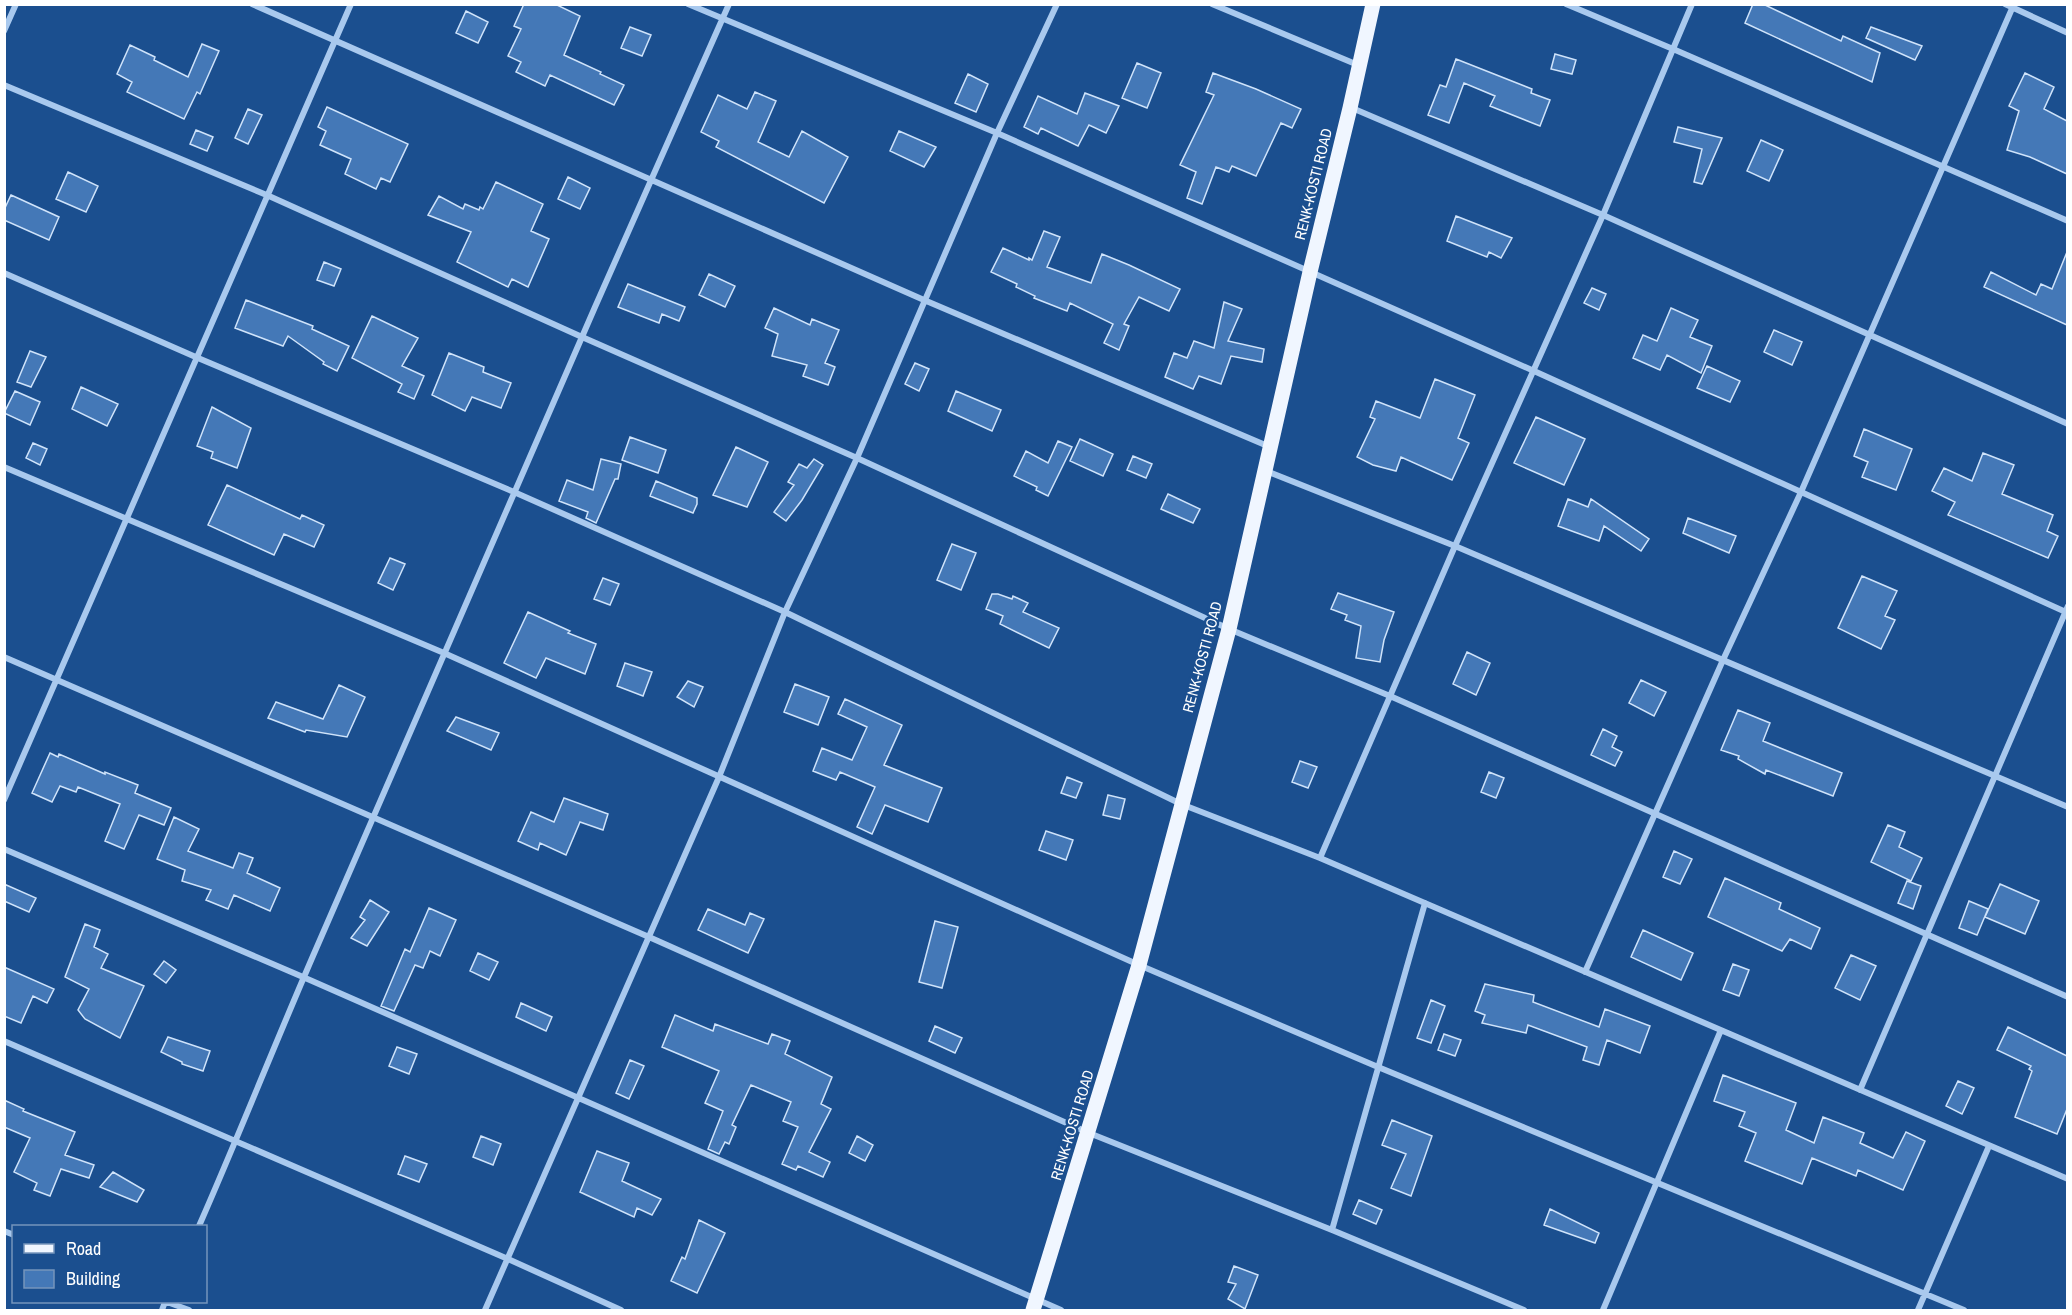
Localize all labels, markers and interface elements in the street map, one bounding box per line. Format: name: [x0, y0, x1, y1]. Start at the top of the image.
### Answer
street label: RENK-KOSTI ROAD: [1289, 126, 1337, 242]
street label: RENK-KOSTI ROAD: [1177, 599, 1227, 715]
street label: RENK-KOSTI ROAD: [1045, 1067, 1099, 1183]
legend: [12, 1225, 207, 1303]
text: Road: [66, 1236, 101, 1261]
text: Building: [66, 1266, 121, 1291]

